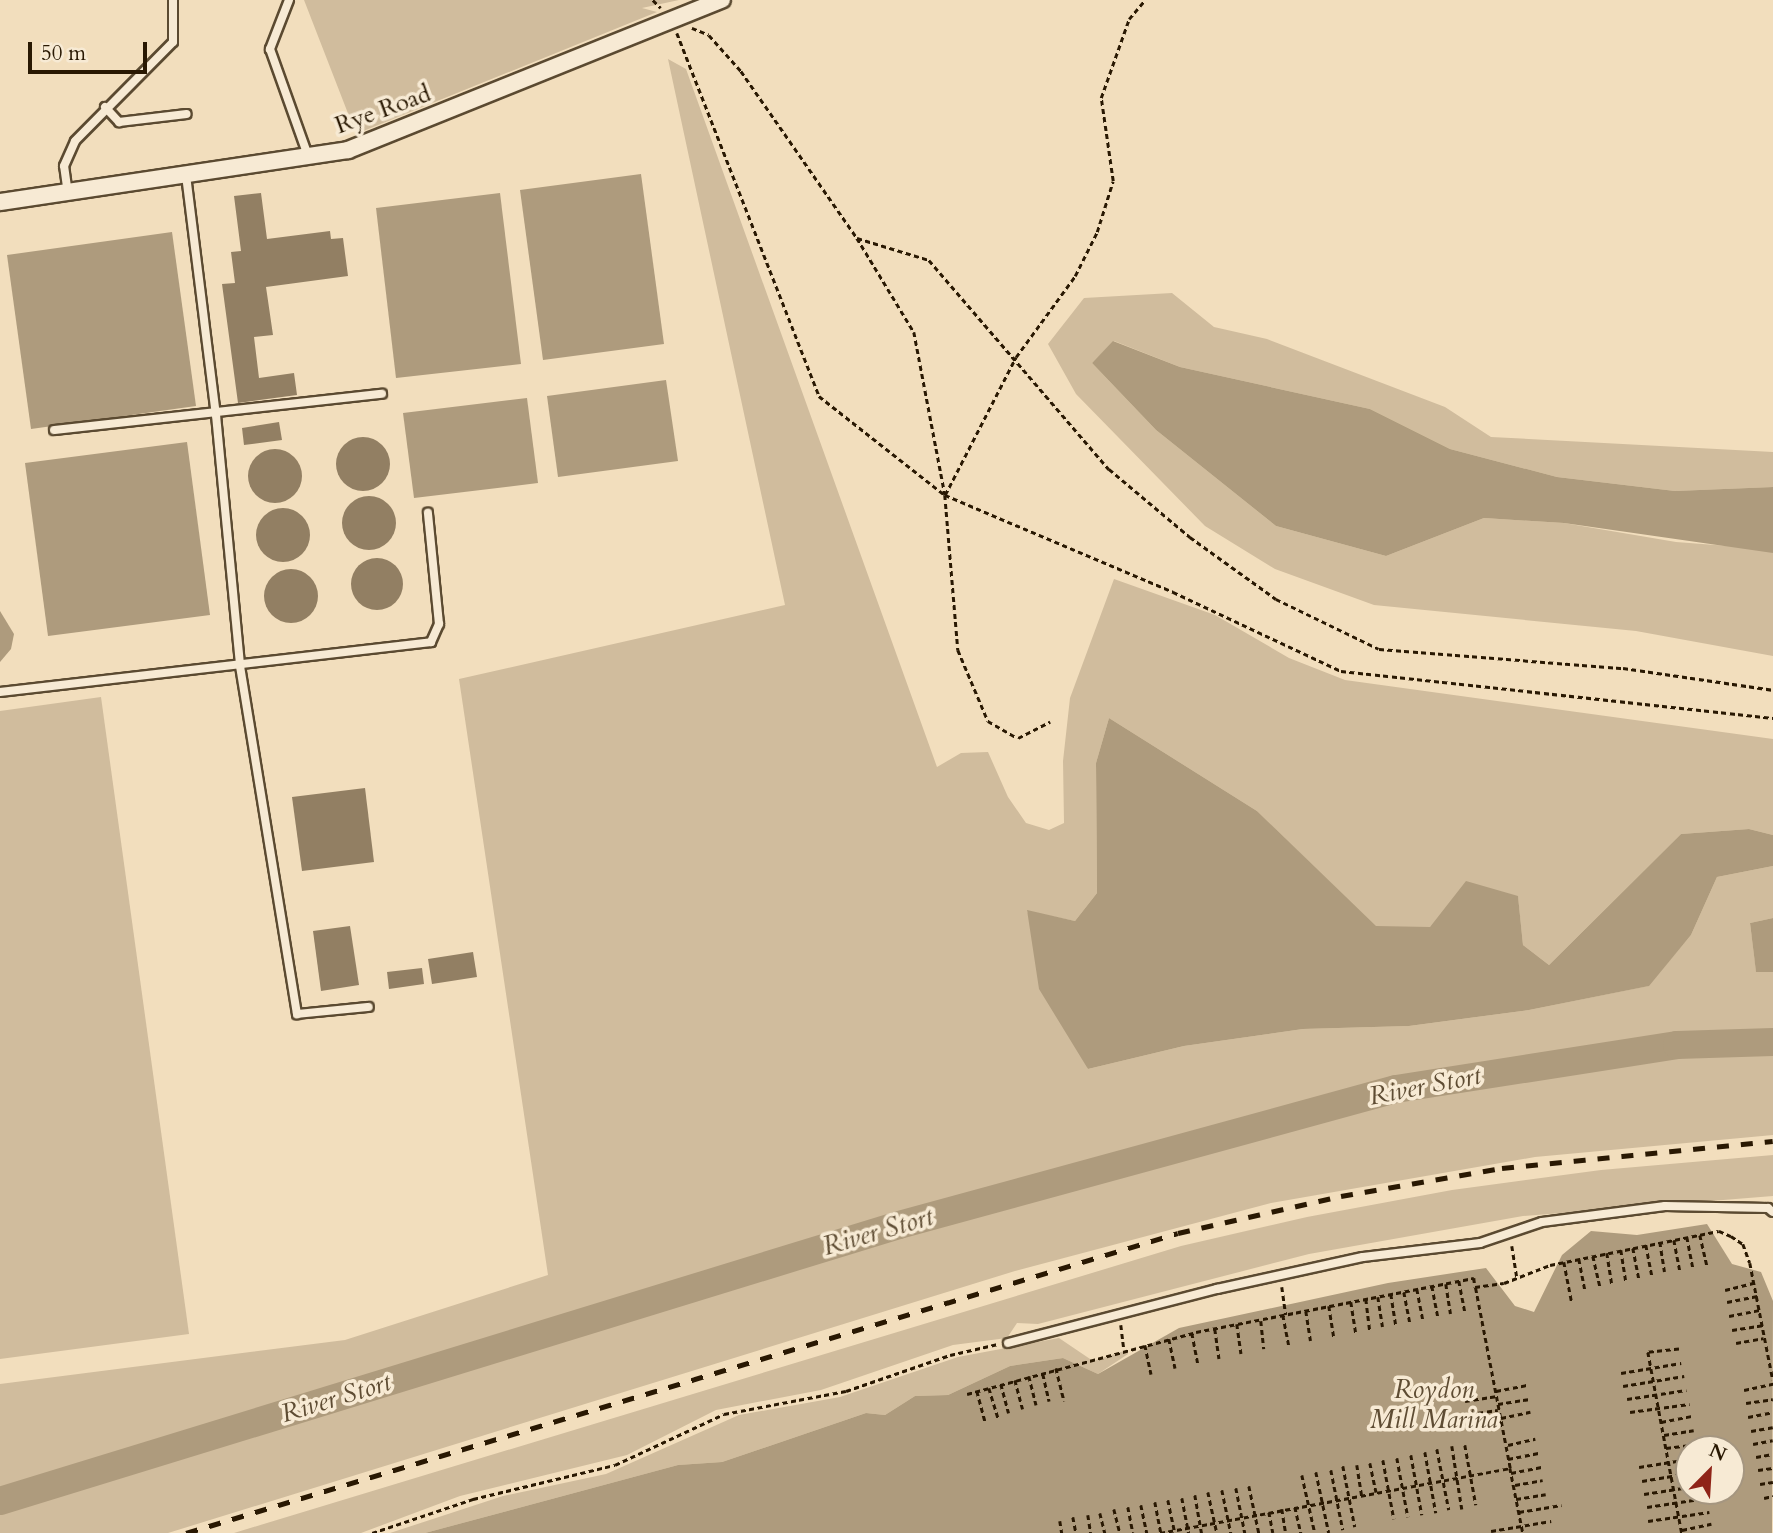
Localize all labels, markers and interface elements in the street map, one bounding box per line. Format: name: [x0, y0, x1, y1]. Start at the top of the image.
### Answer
scale bar: [32, 28, 150, 72]
text: 50 m: [41, 39, 86, 68]
street label: Rye Road: [331, 79, 435, 141]
water label: River Stort: [1367, 1060, 1483, 1112]
water label: River Stort: [819, 1201, 937, 1263]
water label: River Stort: [277, 1367, 395, 1429]
water label: Roydon Mill Marina: [1370, 1374, 1498, 1436]
north arrow: [1675, 1435, 1745, 1505]
text: N: [1705, 1437, 1731, 1468]

